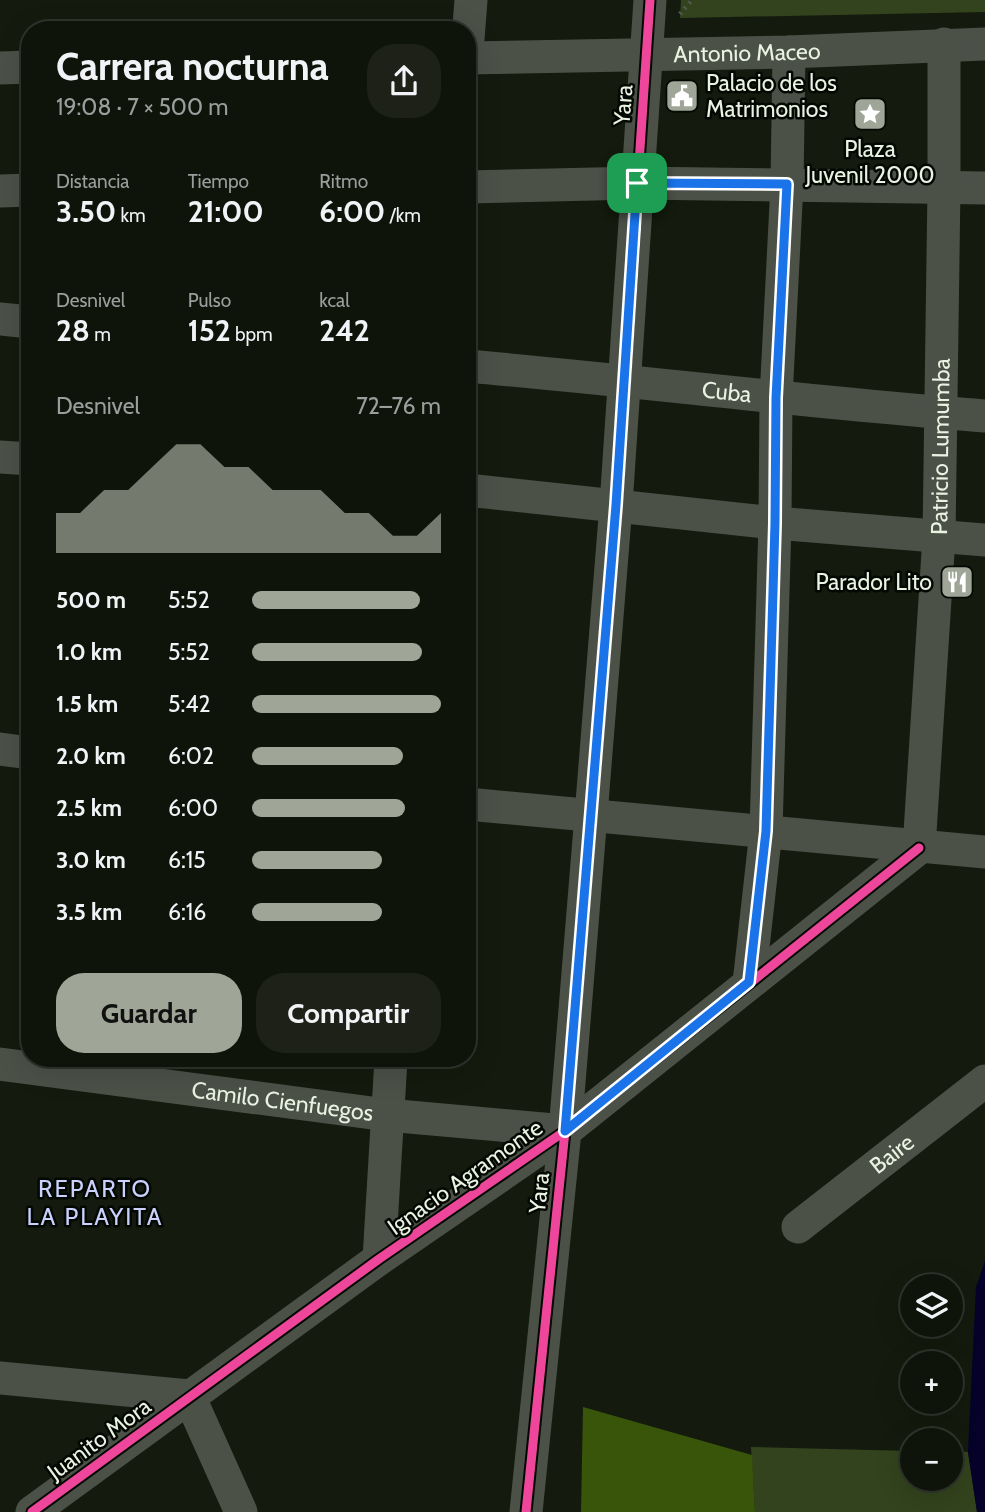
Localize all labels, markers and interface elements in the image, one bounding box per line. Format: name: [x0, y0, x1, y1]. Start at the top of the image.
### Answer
street label: Antonio Maceo: [673, 37, 821, 68]
text: Carrera nocturna: [56, 43, 329, 90]
button: share: [367, 44, 441, 118]
place label: Palacio de los Matrimonios: [706, 69, 837, 123]
public building icon: Palacio de los Matrimonios: [663, 77, 701, 115]
street label: Yara: [608, 84, 638, 127]
text: 19:08 · 7 × 500 m: [56, 93, 228, 121]
place icon: Plaza Juvenil 2000: [851, 95, 889, 133]
place label: Plaza Juvenil 2000: [804, 135, 935, 189]
pin: [607, 153, 667, 213]
icon: arrive: [618, 164, 656, 202]
text: Distancia: [56, 170, 130, 193]
text: Tiempo: [188, 170, 249, 193]
text: Ritmo: [319, 170, 368, 193]
text: 3.50: [56, 193, 116, 230]
text: 21:00: [188, 193, 264, 230]
text: 6:00: [319, 193, 385, 230]
text: km: [116, 204, 146, 227]
text: /km: [385, 204, 421, 227]
text: Desnivel: [56, 289, 125, 312]
text: Pulso: [188, 289, 231, 312]
text: kcal: [319, 289, 350, 312]
text: 28: [56, 312, 90, 349]
text: 152: [188, 312, 231, 349]
text: 242: [319, 312, 370, 349]
text: m: [90, 323, 111, 346]
text: bpm: [231, 323, 273, 346]
street label: Patricio Lumumba: [925, 358, 956, 535]
street label: Cuba: [701, 375, 753, 408]
text: Desnivel: [56, 392, 140, 420]
text: 72–76 m: [356, 392, 441, 420]
restaurant icon: Parador Lito: [938, 563, 976, 601]
place label: Parador Lito: [815, 568, 932, 596]
text: 500 m: [56, 586, 126, 614]
text: 5:52: [168, 586, 210, 614]
text: 1.0 km: [56, 638, 122, 666]
text: 5:52: [168, 638, 210, 666]
text: 1.5 km: [56, 690, 118, 718]
text: 5:42: [168, 690, 211, 718]
text: 2.0 km: [56, 742, 126, 770]
text: 6:02: [168, 742, 214, 770]
text: 2.5 km: [56, 794, 122, 822]
text: 6:00: [168, 794, 218, 822]
text: 3.0 km: [56, 846, 126, 874]
text: 6:15: [168, 846, 206, 874]
text: 3.5 km: [56, 898, 122, 926]
text: 6:16: [168, 898, 206, 926]
button: Guardar: [56, 973, 242, 1053]
button: Compartir: [256, 973, 441, 1053]
street label: Camilo Cienfuegos: [190, 1075, 375, 1127]
street label: Ignacio Agramonte: [382, 1113, 548, 1241]
street label: Baire: [864, 1128, 920, 1180]
street label: Yara: [523, 1171, 555, 1216]
district label: REPARTO LA PLAYITA: [26, 1174, 164, 1231]
map controls: [900, 1274, 963, 1491]
button: layers: [900, 1274, 963, 1337]
button: +: [900, 1351, 963, 1414]
street label: Juanito Mora: [41, 1392, 156, 1487]
button: −: [900, 1428, 963, 1491]

